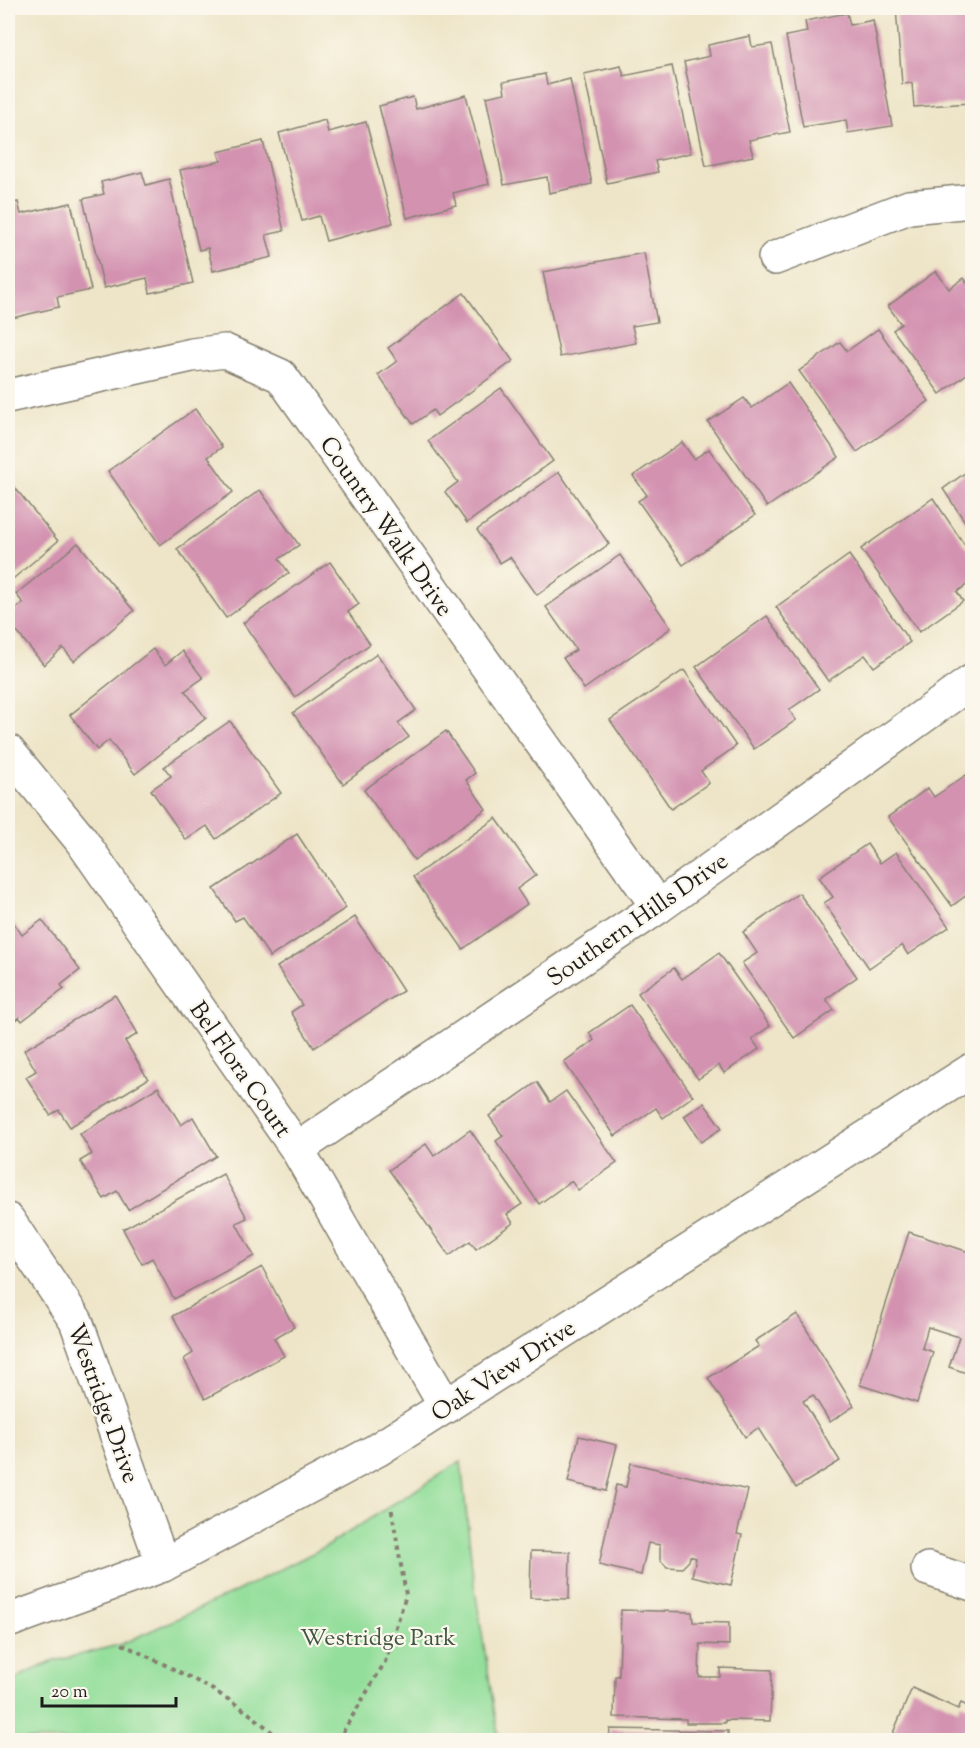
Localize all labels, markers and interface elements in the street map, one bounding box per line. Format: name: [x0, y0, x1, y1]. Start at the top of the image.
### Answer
street label: Country Walk Drive: [310, 430, 460, 624]
street label: Southern Hills Drive: [541, 845, 736, 996]
street label: Bel Flora Court: [180, 995, 299, 1145]
street label: Oak View Drive: [425, 1312, 583, 1431]
street label: Westridge Drive: [57, 1319, 147, 1488]
park label: Westridge Park: [300, 1622, 456, 1656]
scale bar: [42, 1670, 176, 1708]
text: 20 m: [51, 1680, 88, 1706]

